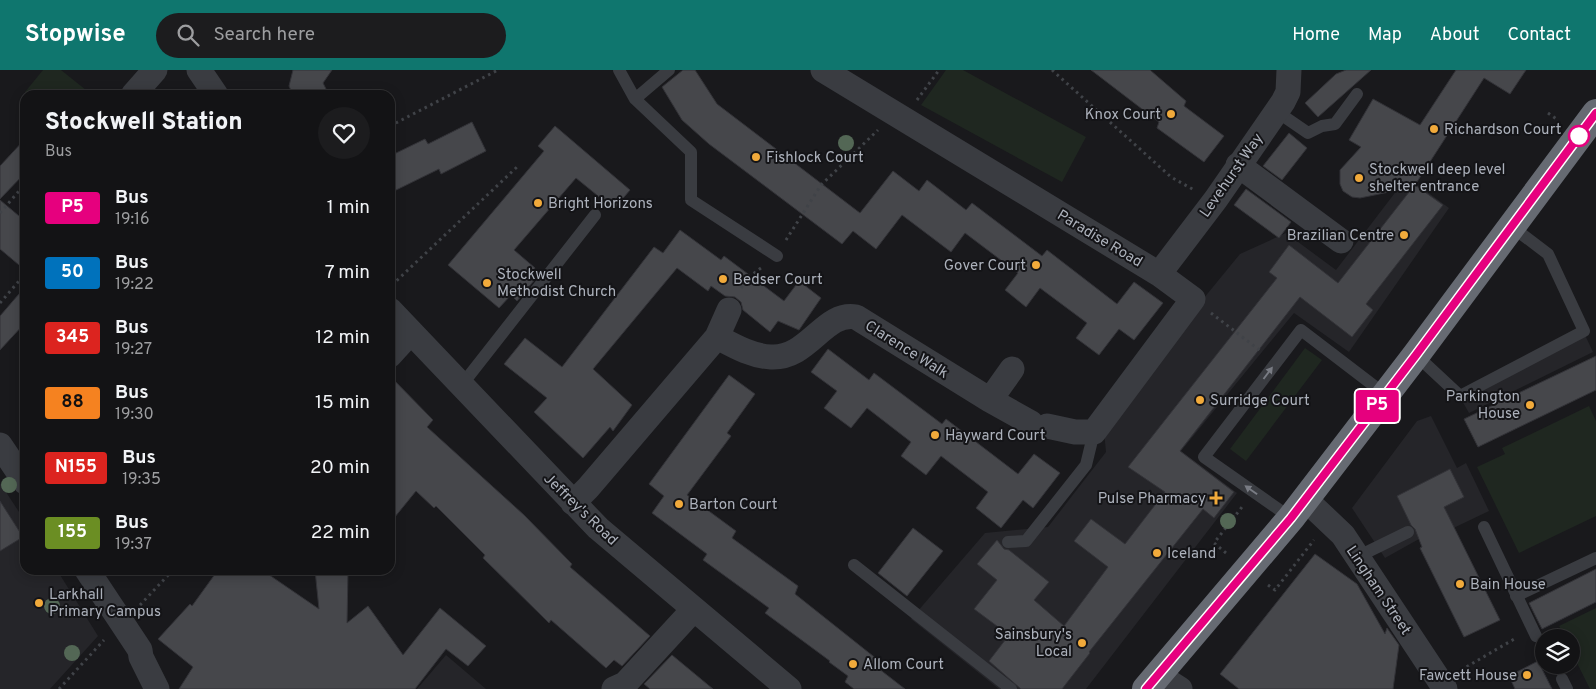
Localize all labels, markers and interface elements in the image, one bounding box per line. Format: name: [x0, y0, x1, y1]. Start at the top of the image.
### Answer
search box: [156, 13, 506, 58]
text: Stopwise: [25, 20, 126, 50]
icon: search: [174, 21, 202, 49]
text: Search here: [214, 23, 315, 47]
text: Home: [1292, 24, 1340, 47]
text: Map: [1368, 24, 1402, 47]
text: About: [1430, 24, 1479, 47]
text: Contact: [1507, 24, 1571, 47]
place label: Knox Court: [1085, 106, 1161, 125]
button: heart: [318, 107, 370, 159]
text: Stockwell Station: [45, 108, 243, 138]
marker: Knox Court: [1165, 108, 1177, 120]
place label: Richardson Court: [1444, 121, 1561, 140]
marker: Richardson Court: [1428, 123, 1440, 135]
unlabelled marker: [1568, 125, 1590, 147]
street label: Levehurst Way: [1196, 130, 1268, 222]
text: Bus: [45, 142, 72, 162]
place label: Fishlock Court: [766, 149, 864, 168]
marker: Fishlock Court: [750, 151, 762, 163]
place label: Stockwell deep level shelter entrance: [1369, 161, 1506, 197]
marker: Stockwell deep level shelter entrance: [1353, 172, 1365, 184]
text: Bus: [115, 186, 149, 210]
place label: Bright Horizons: [548, 195, 653, 214]
text: P5: [61, 196, 84, 219]
text: 1 min: [327, 196, 370, 220]
marker: Bright Horizons: [532, 197, 544, 209]
street label: Paradise Road: [1053, 206, 1145, 272]
text: 19:16: [115, 210, 150, 230]
place label: Brazilian Centre: [1287, 227, 1394, 246]
marker: Brazilian Centre: [1398, 229, 1410, 241]
text: Bus: [115, 251, 149, 275]
place label: Gover Court: [944, 257, 1026, 276]
marker: Gover Court: [1030, 259, 1042, 271]
text: 50: [61, 261, 84, 284]
text: 7 min: [325, 261, 370, 285]
place label: Stockwell Methodist Church: [497, 266, 616, 302]
place label: Bedser Court: [733, 271, 823, 290]
marker: Bedser Court: [717, 273, 729, 285]
text: 19:22: [115, 275, 154, 295]
marker: Stockwell Methodist Church: [481, 277, 493, 289]
text: Bus: [115, 316, 149, 340]
street label: Clarence Walk: [861, 317, 952, 384]
text: 345: [56, 326, 89, 349]
text: 12 min: [315, 326, 370, 350]
text: 19:27: [115, 340, 152, 360]
one-way arrow: [1263, 366, 1273, 380]
text: Bus: [115, 381, 149, 405]
place label: Parkington House: [1446, 388, 1520, 424]
line badge: P5: [1354, 390, 1400, 422]
text: 88: [61, 391, 84, 414]
text: 15 min: [315, 391, 370, 415]
place label: Surridge Court: [1210, 392, 1310, 411]
marker: Surridge Court: [1194, 394, 1206, 406]
text: P5: [1366, 394, 1388, 417]
marker: Parkington House: [1524, 399, 1536, 411]
text: 19:30: [115, 405, 154, 425]
place label: Hayward Court: [945, 427, 1045, 446]
marker: Hayward Court: [929, 429, 941, 441]
text: Bus: [122, 446, 156, 470]
text: N155: [55, 456, 97, 479]
text: 20 min: [310, 456, 370, 480]
text: 19:35: [122, 470, 161, 490]
street label: Jeffrey's Road: [539, 470, 621, 550]
one-way arrow: [1244, 485, 1258, 495]
place label: Pulse Pharmacy: [1098, 490, 1206, 509]
marker: Pulse Pharmacy: [1210, 492, 1222, 504]
place label: Barton Court: [689, 496, 777, 515]
marker: Barton Court: [673, 498, 685, 510]
text: Bus: [115, 511, 149, 535]
text: 155: [58, 521, 87, 544]
text: 22 min: [311, 521, 370, 545]
text: 19:37: [115, 535, 152, 555]
street label: Lingham Street: [1341, 543, 1415, 639]
place label: Iceland: [1167, 545, 1216, 564]
marker: Iceland: [1151, 547, 1163, 559]
place label: Bain House: [1470, 576, 1546, 595]
marker: Bain House: [1454, 578, 1466, 590]
place label: Larkhall Primary Campus: [49, 586, 161, 622]
marker: Larkhall Primary Campus: [33, 597, 45, 609]
place label: Sainsbury's Local: [995, 626, 1072, 662]
map controls: [1535, 629, 1580, 674]
button: layers: [1535, 629, 1580, 674]
marker: Sainsbury's Local: [1076, 637, 1088, 649]
place label: Allom Court: [863, 656, 944, 675]
marker: Allom Court: [847, 658, 859, 670]
place label: Fawcett House: [1419, 667, 1517, 686]
marker: Fawcett House: [1521, 669, 1533, 681]

